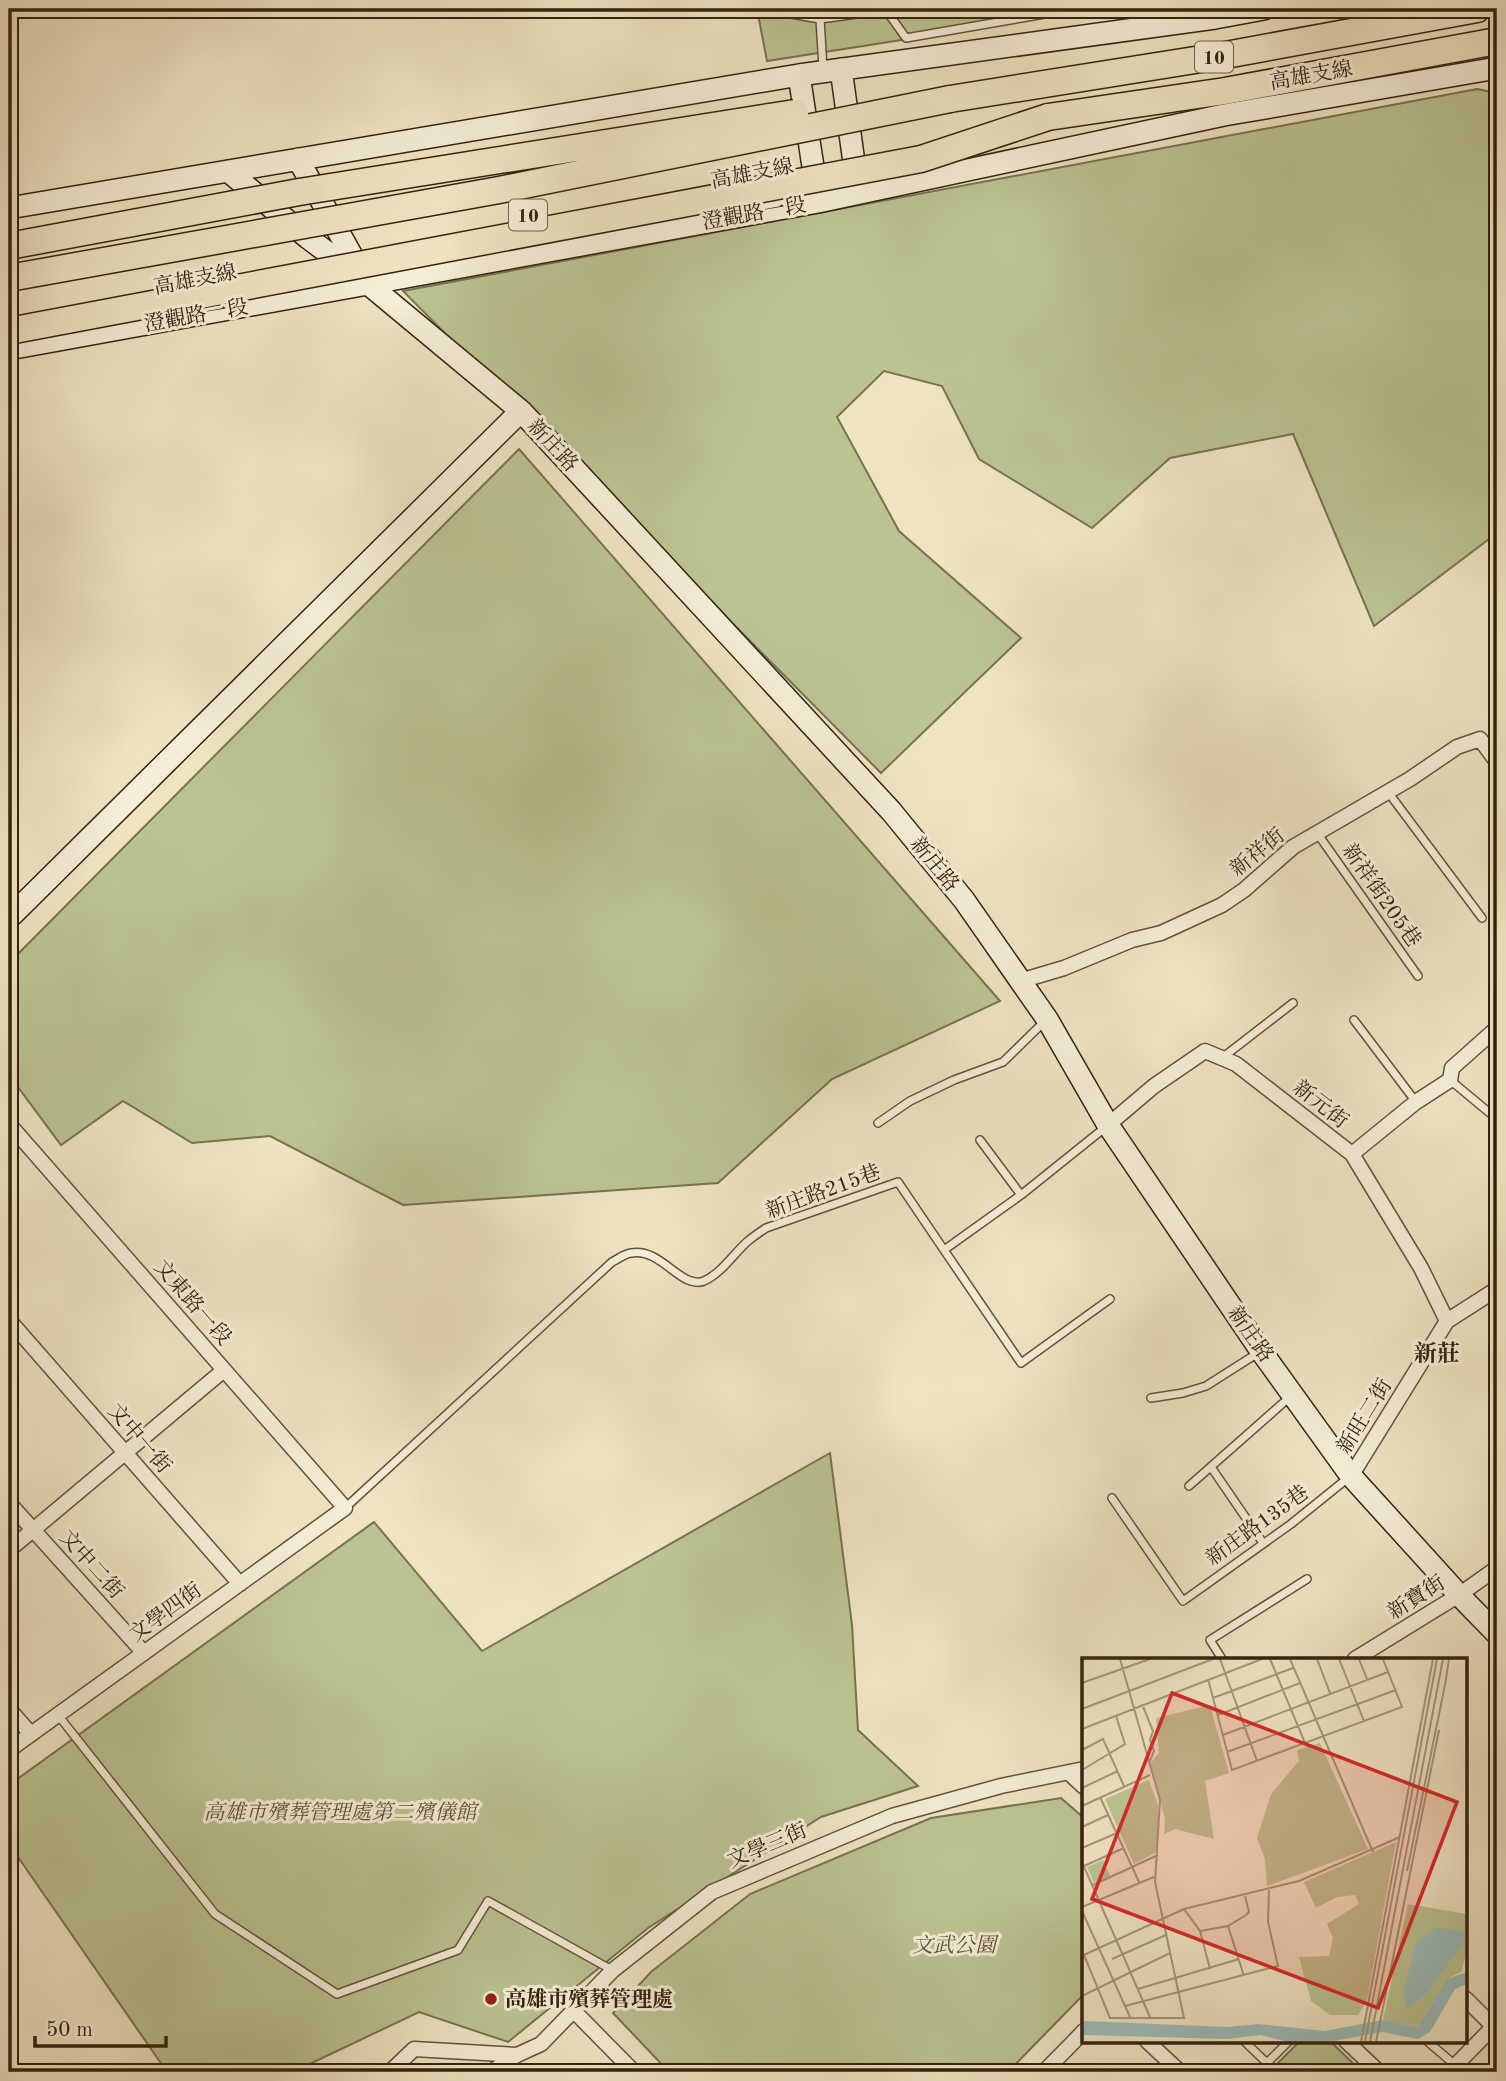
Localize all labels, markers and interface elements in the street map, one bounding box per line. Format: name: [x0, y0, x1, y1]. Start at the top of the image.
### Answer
road number: 10: [1195, 41, 1233, 72]
street label: 高雄支線: [1268, 57, 1354, 94]
street label: 高雄支線: [709, 154, 796, 193]
street label: 澄觀路一段: [700, 193, 808, 234]
road number: 10: [509, 200, 547, 230]
street label: 高雄支線: [152, 260, 239, 299]
street label: 澄觀路一段: [142, 295, 250, 336]
street label: 新庄路: [523, 414, 583, 476]
street label: 新祥街: [1226, 824, 1289, 881]
street label: 新庄路: [906, 833, 963, 896]
street label: 新祥街205巷: [1338, 839, 1426, 951]
street label: 新元街: [1289, 1076, 1353, 1133]
street label: 新庄路215巷: [763, 1160, 884, 1223]
street label: 文東路一段: [150, 1255, 236, 1349]
street label: 新庄路: [1223, 1302, 1278, 1367]
district label: 新莊: [1414, 1341, 1460, 1366]
street label: 新旺二街: [1332, 1375, 1396, 1458]
street label: 文中一街: [103, 1399, 176, 1478]
street label: 新庄路135巷: [1202, 1481, 1313, 1570]
street label: 文中二街: [55, 1525, 128, 1603]
street label: 新寶街: [1383, 1571, 1449, 1624]
street label: 文學四街: [125, 1578, 206, 1646]
inset map: [1082, 1658, 1468, 2042]
park label: 高雄市殯葬管理處第二殯儀館: [204, 1801, 479, 1824]
street label: 文學三街: [724, 1818, 810, 1872]
park label: 文武公園: [912, 1934, 999, 1957]
place label: 高雄市殯葬管理處: [505, 1987, 673, 2011]
marker: 高雄市殯葬管理處: [483, 1991, 499, 2007]
scale bar: [35, 2004, 166, 2048]
text: 50 m: [46, 2020, 93, 2041]

